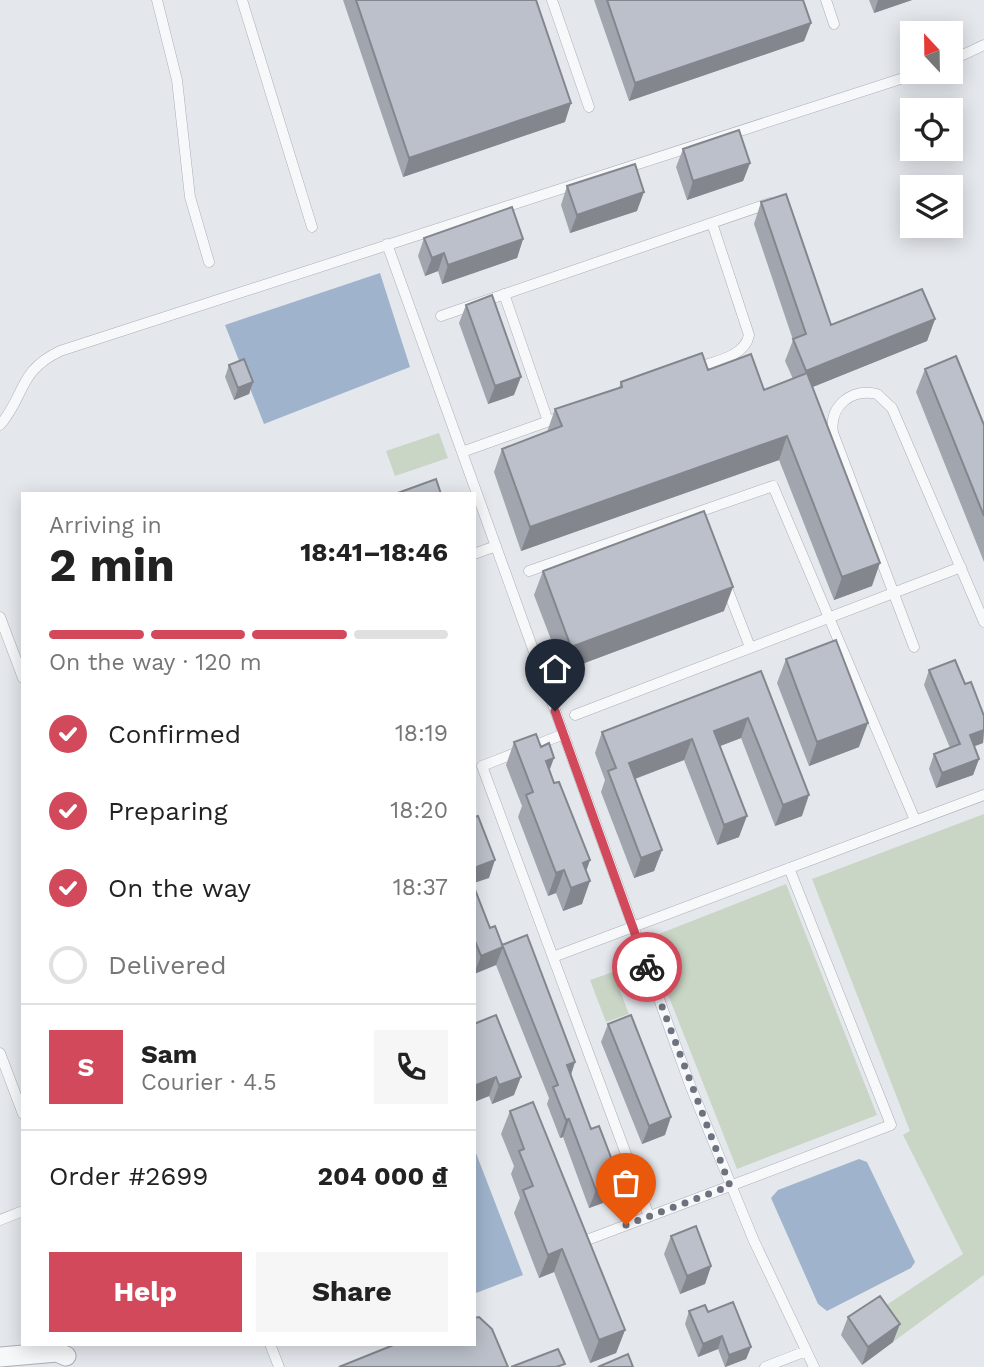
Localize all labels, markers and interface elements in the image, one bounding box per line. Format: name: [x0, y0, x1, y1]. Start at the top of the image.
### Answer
north arrow: [900, 21, 962, 84]
map controls: [900, 21, 963, 238]
button: locate: [900, 98, 963, 161]
button: layers: [900, 175, 963, 238]
text: Arriving in: [49, 512, 162, 539]
text: 18:41–18:46: [300, 537, 448, 567]
text: 2 min: [49, 538, 175, 592]
pin: [525, 639, 585, 711]
text: On the way · 120 m: [49, 649, 262, 676]
icon: home: [536, 650, 574, 688]
icon: check: [49, 715, 87, 753]
text: Confirmed: [108, 719, 241, 749]
text: 18:19: [395, 720, 448, 747]
icon: check: [49, 792, 87, 830]
text: Preparing: [108, 796, 228, 826]
text: 18:20: [390, 797, 448, 824]
icon: check: [49, 869, 87, 907]
text: On the way: [108, 873, 251, 903]
text: 18:37: [393, 874, 448, 901]
courier: [612, 932, 682, 1002]
icon: bike: [628, 948, 666, 986]
text: Delivered: [108, 950, 227, 980]
button: phone: [374, 1030, 448, 1104]
text: Sam: [141, 1039, 197, 1069]
text: S: [78, 1052, 94, 1082]
text: Courier · 4.5: [141, 1069, 277, 1096]
pin: [596, 1153, 656, 1225]
text: Order #2699: [49, 1161, 208, 1191]
text: 204 000 ₫: [317, 1161, 448, 1191]
icon: bag: [607, 1164, 645, 1202]
button: Help: [49, 1252, 242, 1332]
button: Share: [256, 1252, 448, 1332]

